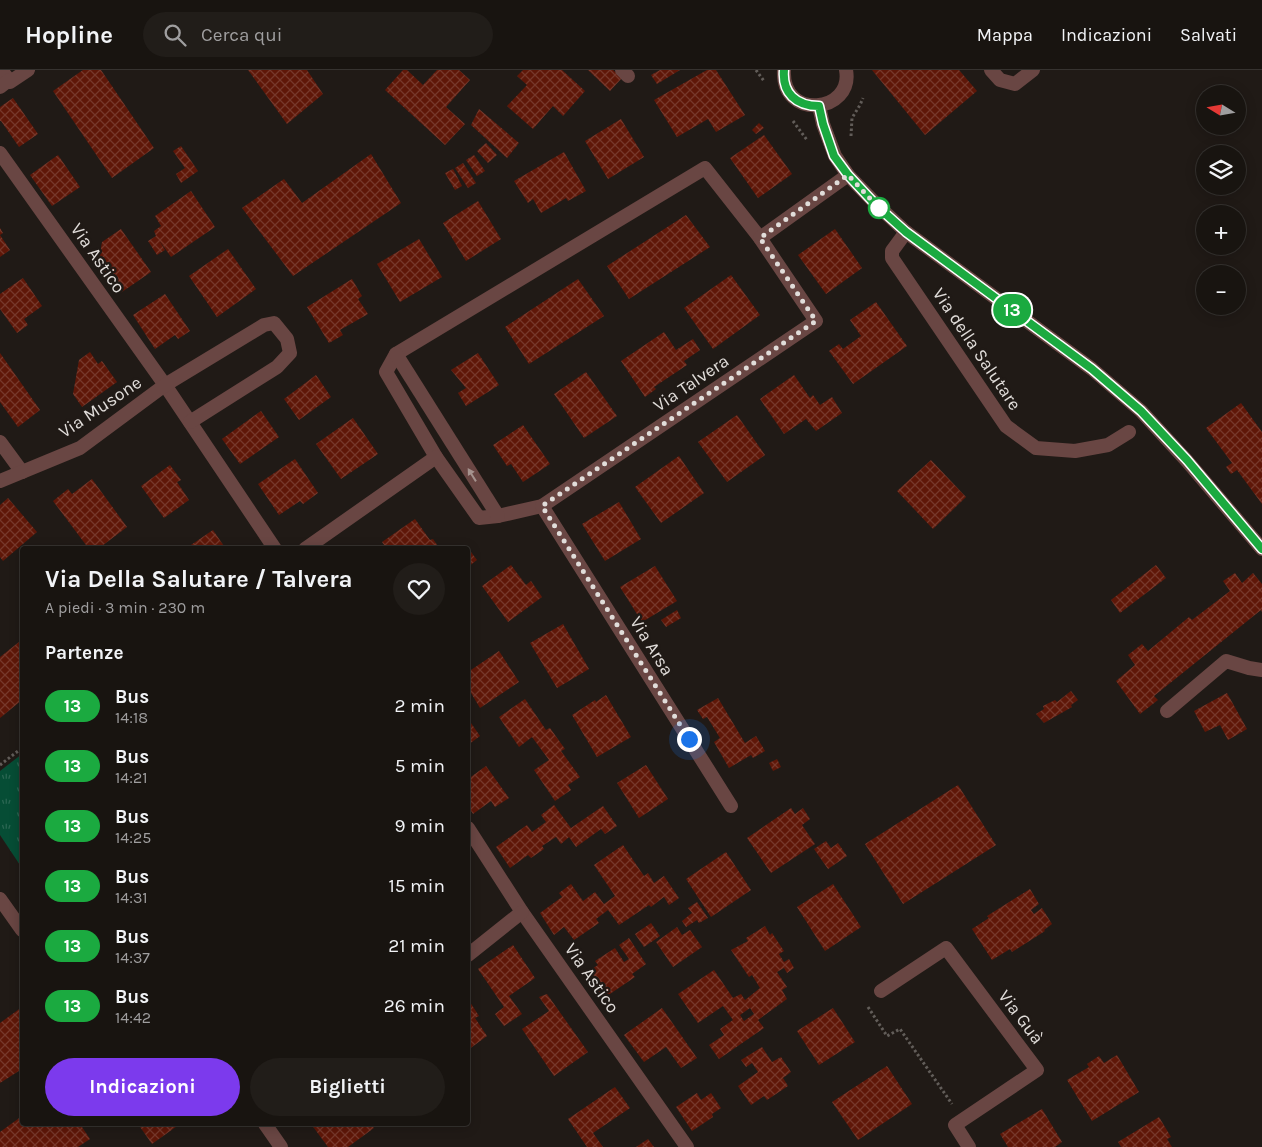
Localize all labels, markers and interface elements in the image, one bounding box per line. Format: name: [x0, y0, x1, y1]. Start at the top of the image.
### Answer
search box: [143, 12, 493, 57]
text: Hopline: [25, 21, 113, 49]
icon: search: [161, 21, 189, 49]
text: Cerca qui: [201, 24, 282, 46]
text: Mappa: [977, 24, 1033, 46]
text: Indicazioni: [1061, 24, 1152, 46]
text: Salvati: [1180, 24, 1237, 46]
north arrow: [1196, 85, 1246, 135]
map controls: [1196, 85, 1246, 315]
button: layers: [1196, 145, 1246, 195]
unlabelled marker: [868, 197, 890, 219]
button: +: [1196, 205, 1246, 255]
street label: Via Astico: [66, 219, 130, 297]
button: −: [1196, 265, 1246, 315]
street label: Via della Salutare: [928, 284, 1026, 414]
line badge: 13: [990, 294, 1034, 326]
text: 13: [1003, 299, 1021, 321]
street label: Via Talvera: [649, 350, 733, 416]
street label: Via Musone: [54, 371, 146, 443]
one-way arrow: [467, 468, 477, 481]
button: heart: [393, 563, 445, 615]
text: Via Della Salutare / Talvera: [45, 565, 353, 593]
text: A piedi · 3 min · 230 m: [45, 598, 205, 617]
street label: Via Arsa: [625, 612, 679, 680]
text: Partenze: [45, 642, 123, 664]
text: Bus: [115, 686, 149, 708]
text: 13: [64, 695, 81, 717]
text: 2 min: [395, 695, 445, 717]
text: 14:18: [115, 708, 148, 727]
your location: [677, 727, 702, 752]
text: Bus: [115, 746, 149, 768]
text: 13: [64, 755, 81, 777]
text: 5 min: [395, 755, 445, 777]
text: 14:21: [115, 768, 147, 787]
text: Bus: [115, 806, 149, 828]
text: 13: [64, 815, 81, 837]
text: 9 min: [395, 815, 445, 837]
text: 14:25: [115, 828, 151, 847]
text: Bus: [115, 866, 149, 888]
text: 13: [64, 875, 81, 897]
text: 15 min: [389, 875, 445, 897]
text: 14:31: [115, 888, 148, 907]
text: Bus: [115, 926, 149, 948]
text: 13: [64, 935, 81, 957]
text: 21 min: [388, 935, 445, 957]
street label: Via Astico: [560, 939, 624, 1017]
text: 14:37: [115, 948, 150, 967]
text: Bus: [115, 986, 149, 1008]
street label: Via Guà: [994, 986, 1048, 1048]
text: 13: [64, 995, 81, 1017]
text: 26 min: [384, 995, 445, 1017]
text: 14:42: [115, 1008, 151, 1027]
button: Indicazioni: [45, 1058, 240, 1116]
button: Biglietti: [250, 1058, 445, 1116]

